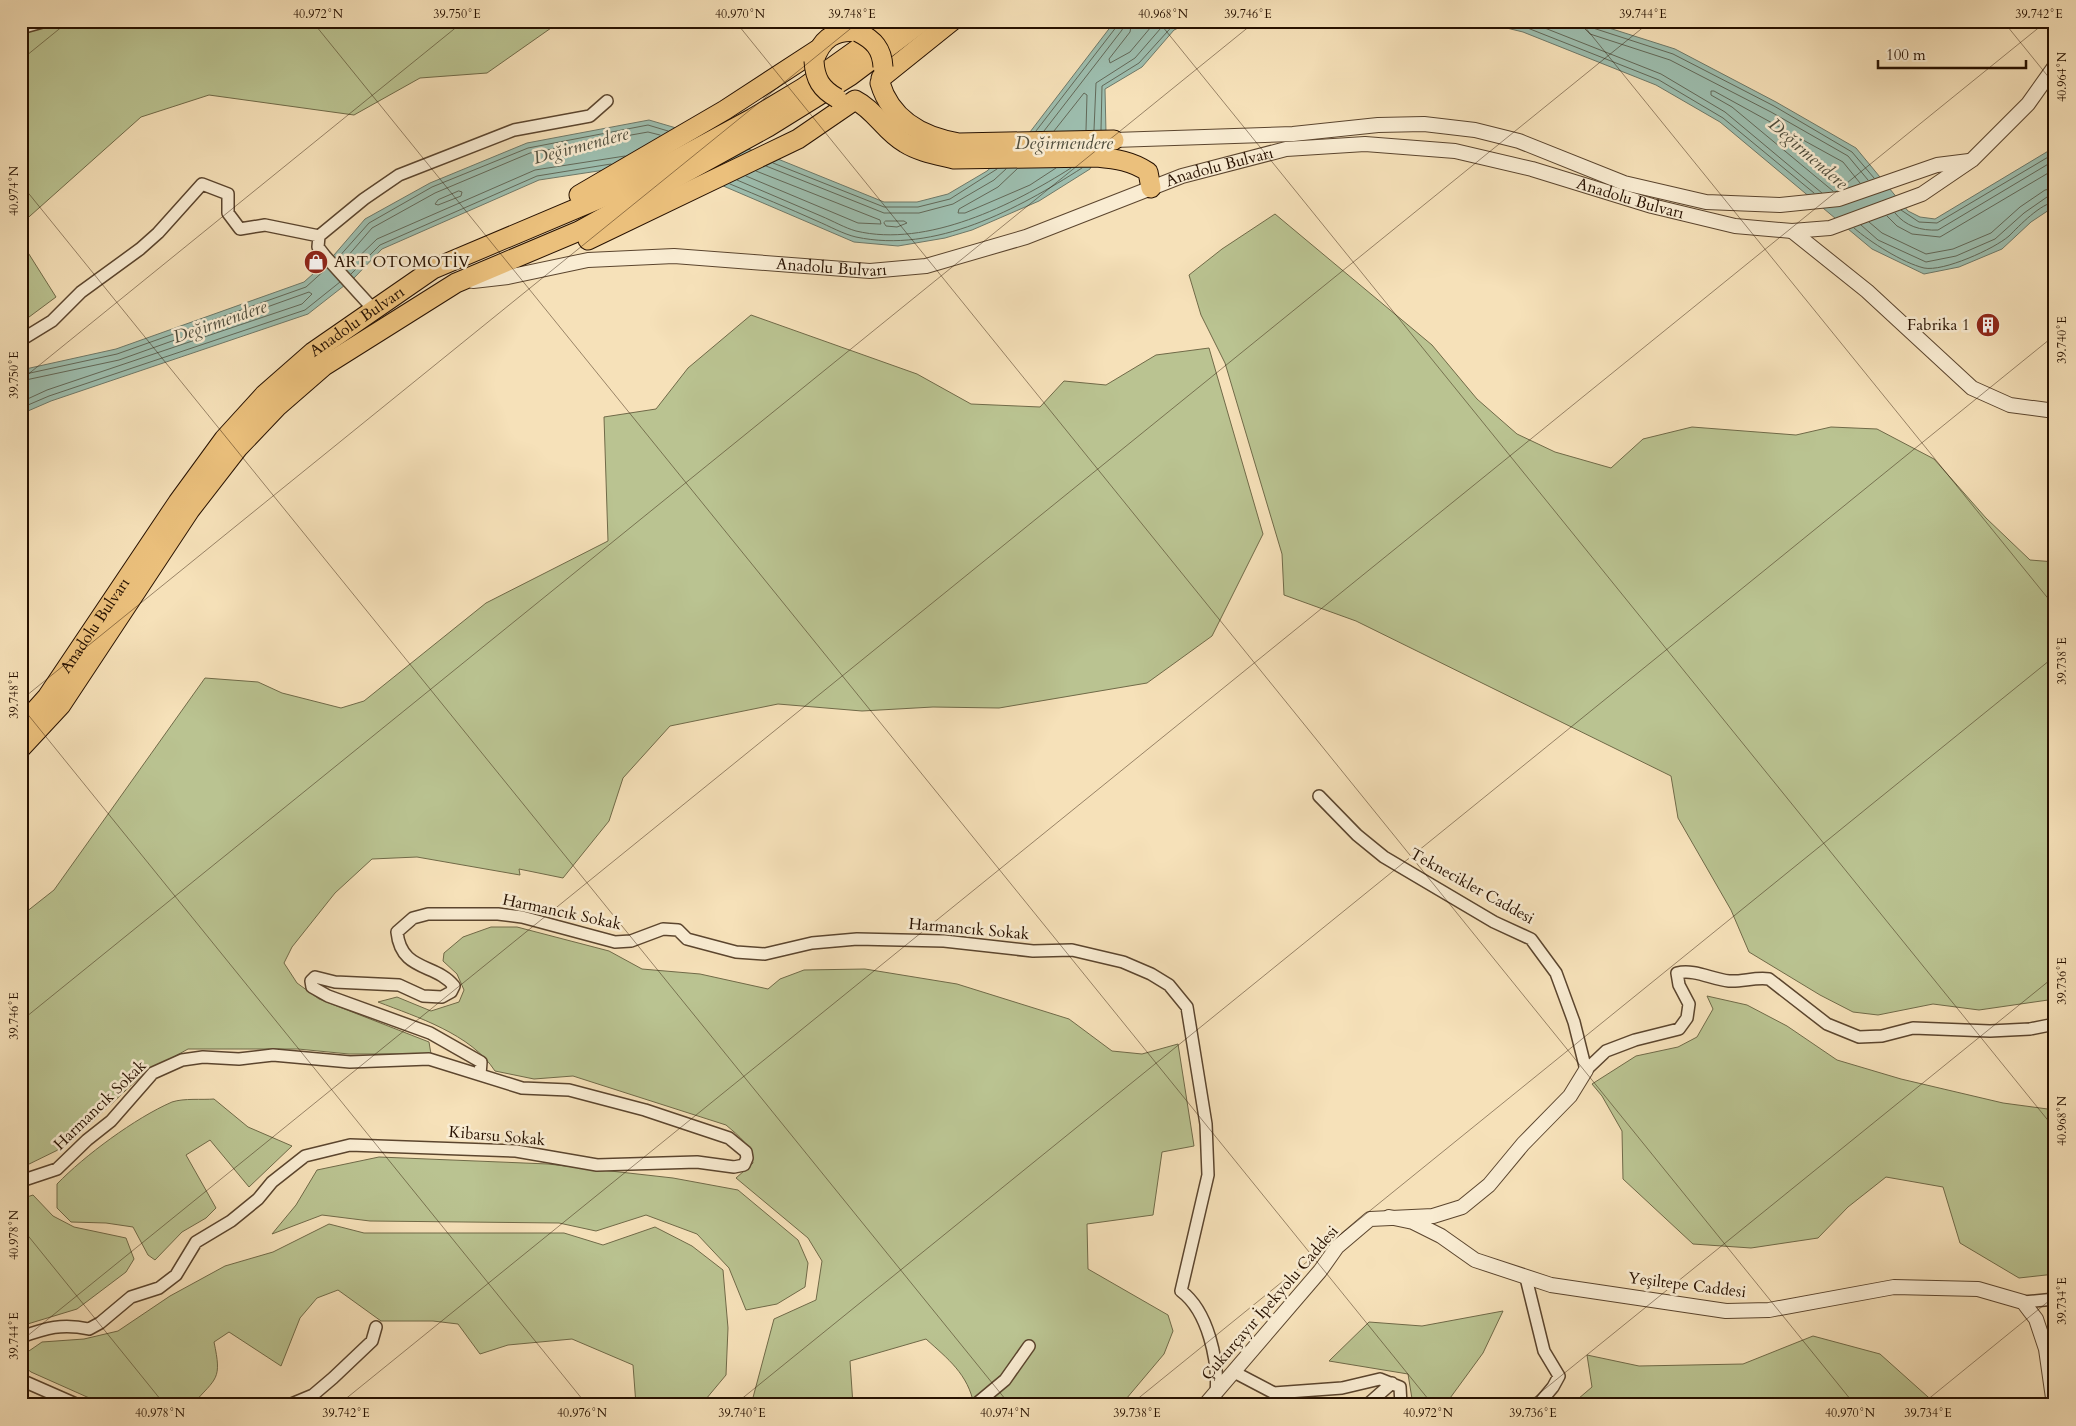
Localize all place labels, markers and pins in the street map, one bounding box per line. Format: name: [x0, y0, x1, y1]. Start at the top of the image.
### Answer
shop icon: ART OTOMOTİV: [303, 249, 329, 275]
place label: ART OTOMOTİV: [334, 251, 470, 273]
building icon: Fabrika 1: [1975, 312, 2001, 338]
place label: Fabrika 1: [1907, 314, 1970, 336]

